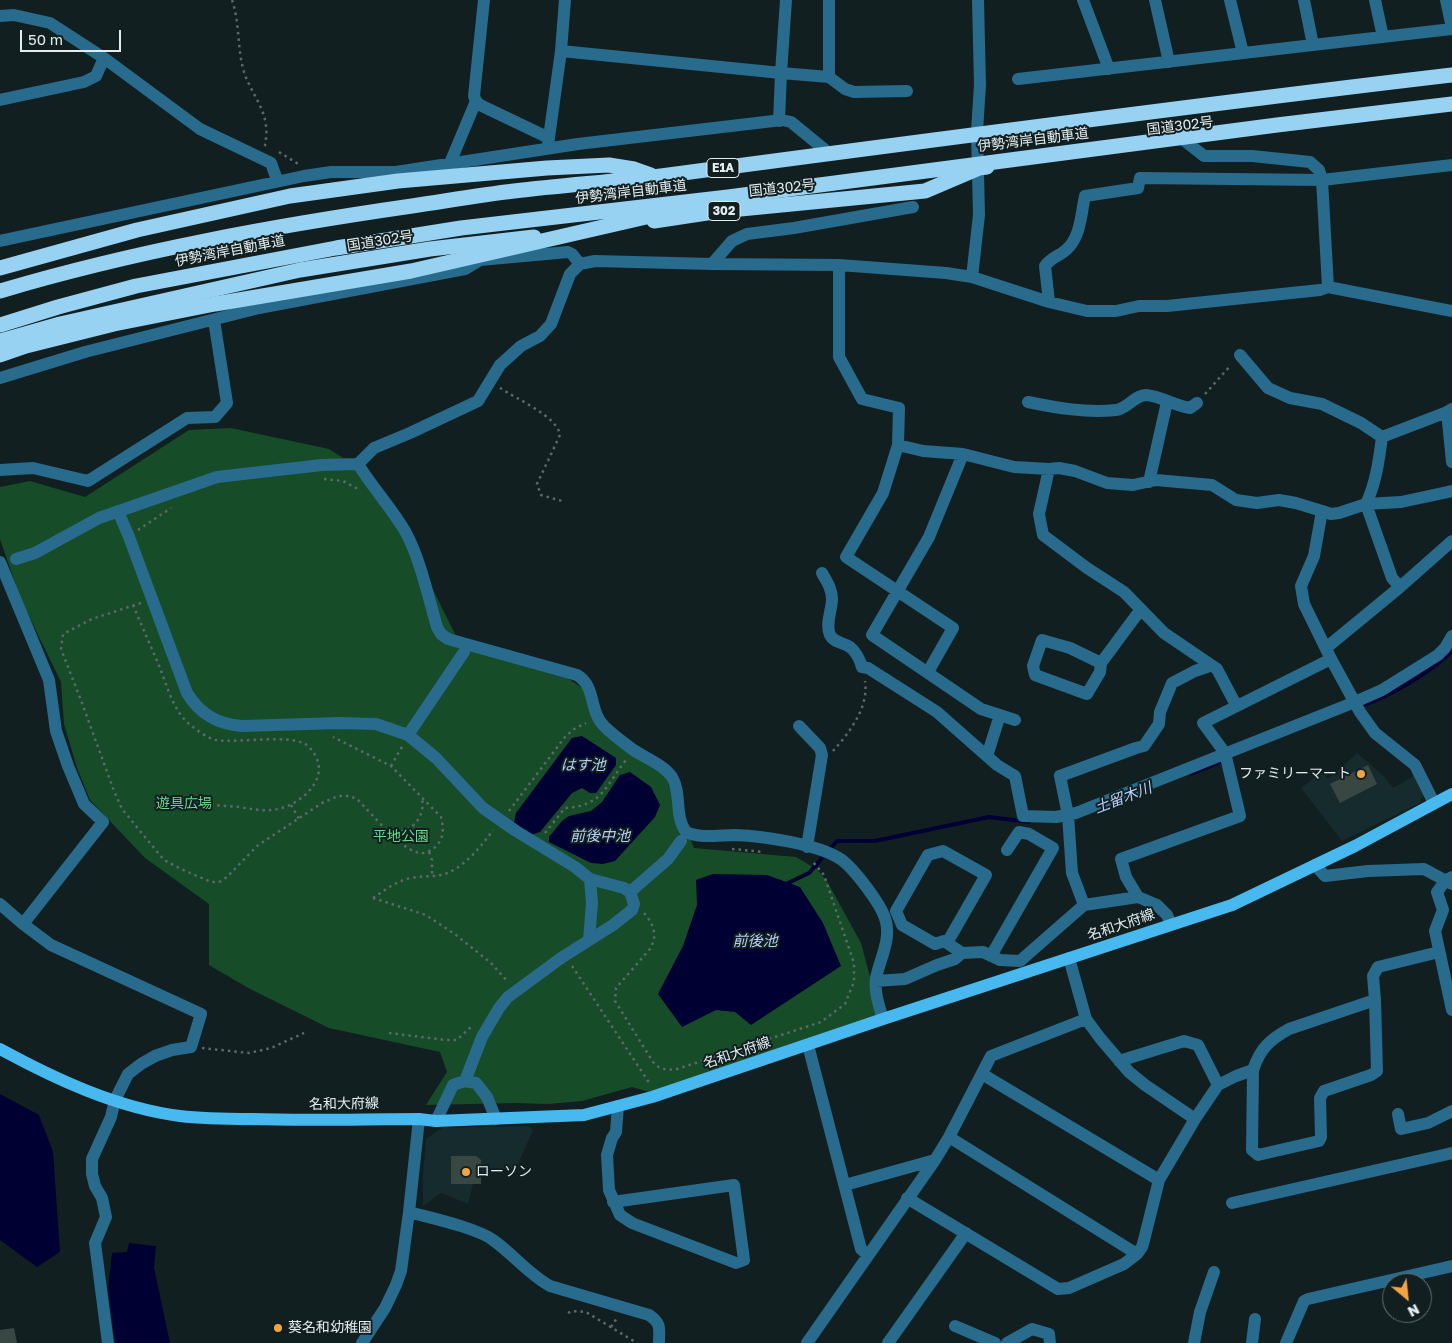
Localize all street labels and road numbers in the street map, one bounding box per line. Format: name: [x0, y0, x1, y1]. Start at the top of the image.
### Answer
street label: 国道302号: [1146, 114, 1214, 138]
street label: 伊勢湾岸自動車道: [976, 125, 1090, 155]
road number: E1A: [707, 158, 739, 178]
street label: 国道302号: [748, 176, 816, 200]
street label: 伊勢湾岸自動車道: [574, 177, 688, 207]
road number: 302: [708, 202, 740, 220]
street label: 国道302号: [346, 227, 414, 255]
street label: 伊勢湾岸自動車道: [173, 232, 287, 270]
street label: 名和大府線: [1085, 906, 1157, 944]
street label: 名和大府線: [701, 1034, 773, 1072]
street label: 名和大府線: [309, 1095, 379, 1113]

